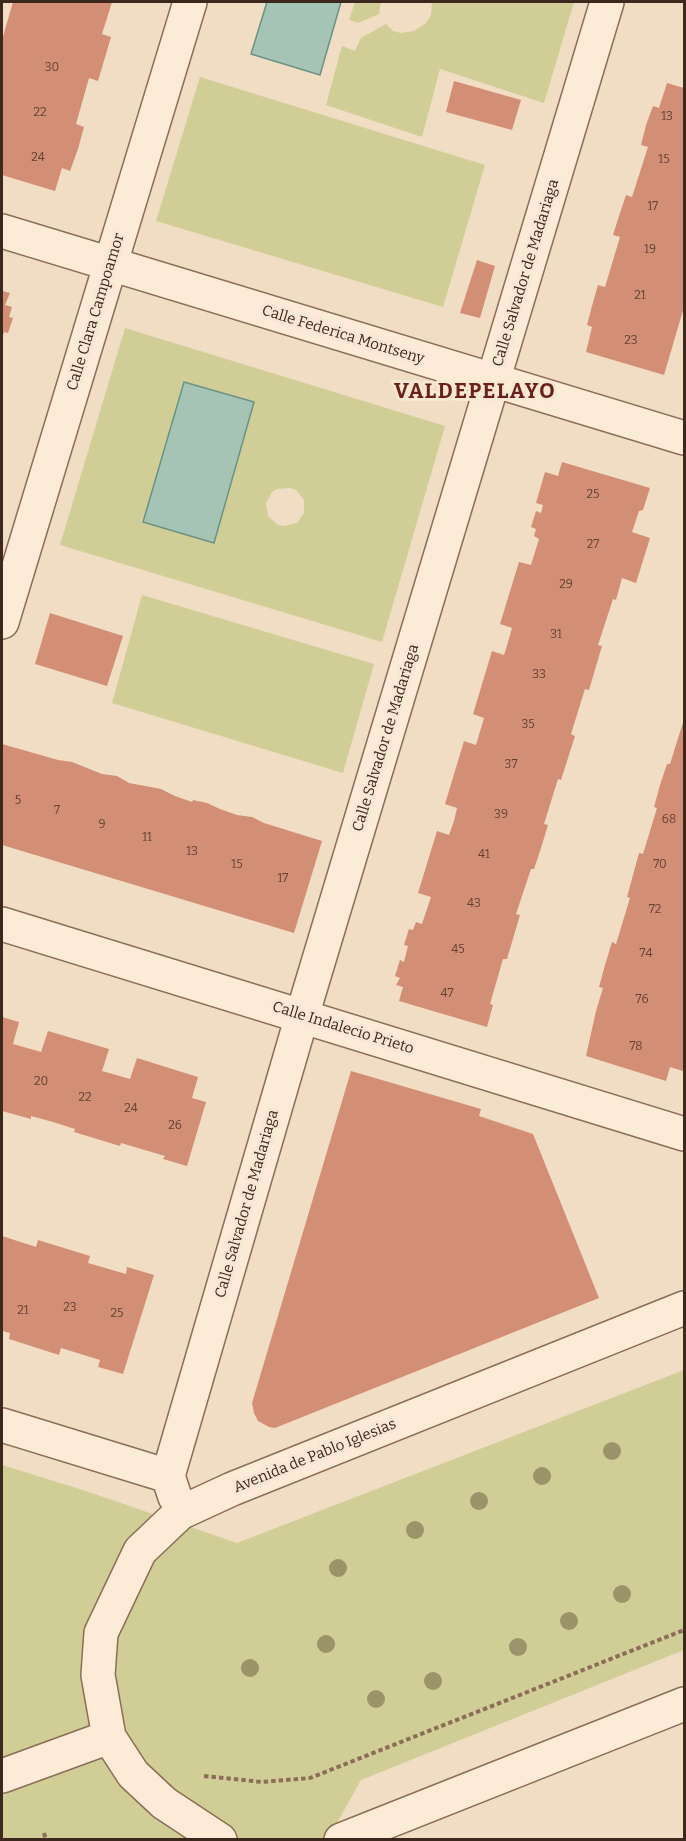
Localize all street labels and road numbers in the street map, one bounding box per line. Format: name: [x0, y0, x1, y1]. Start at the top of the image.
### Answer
street label: Calle Salvador de Madariaga: [489, 177, 563, 369]
street label: Calle Clara Campoamor: [63, 231, 129, 393]
street label: Calle Federica Montseny: [260, 302, 426, 368]
street label: Calle Salvador de Madariaga: [349, 642, 423, 834]
street label: Calle Indalecio Prieto: [270, 998, 416, 1058]
street label: Calle Salvador de Madariaga: [211, 1108, 283, 1300]
street label: Avenida de Pablo Iglesias: [231, 1415, 399, 1497]

